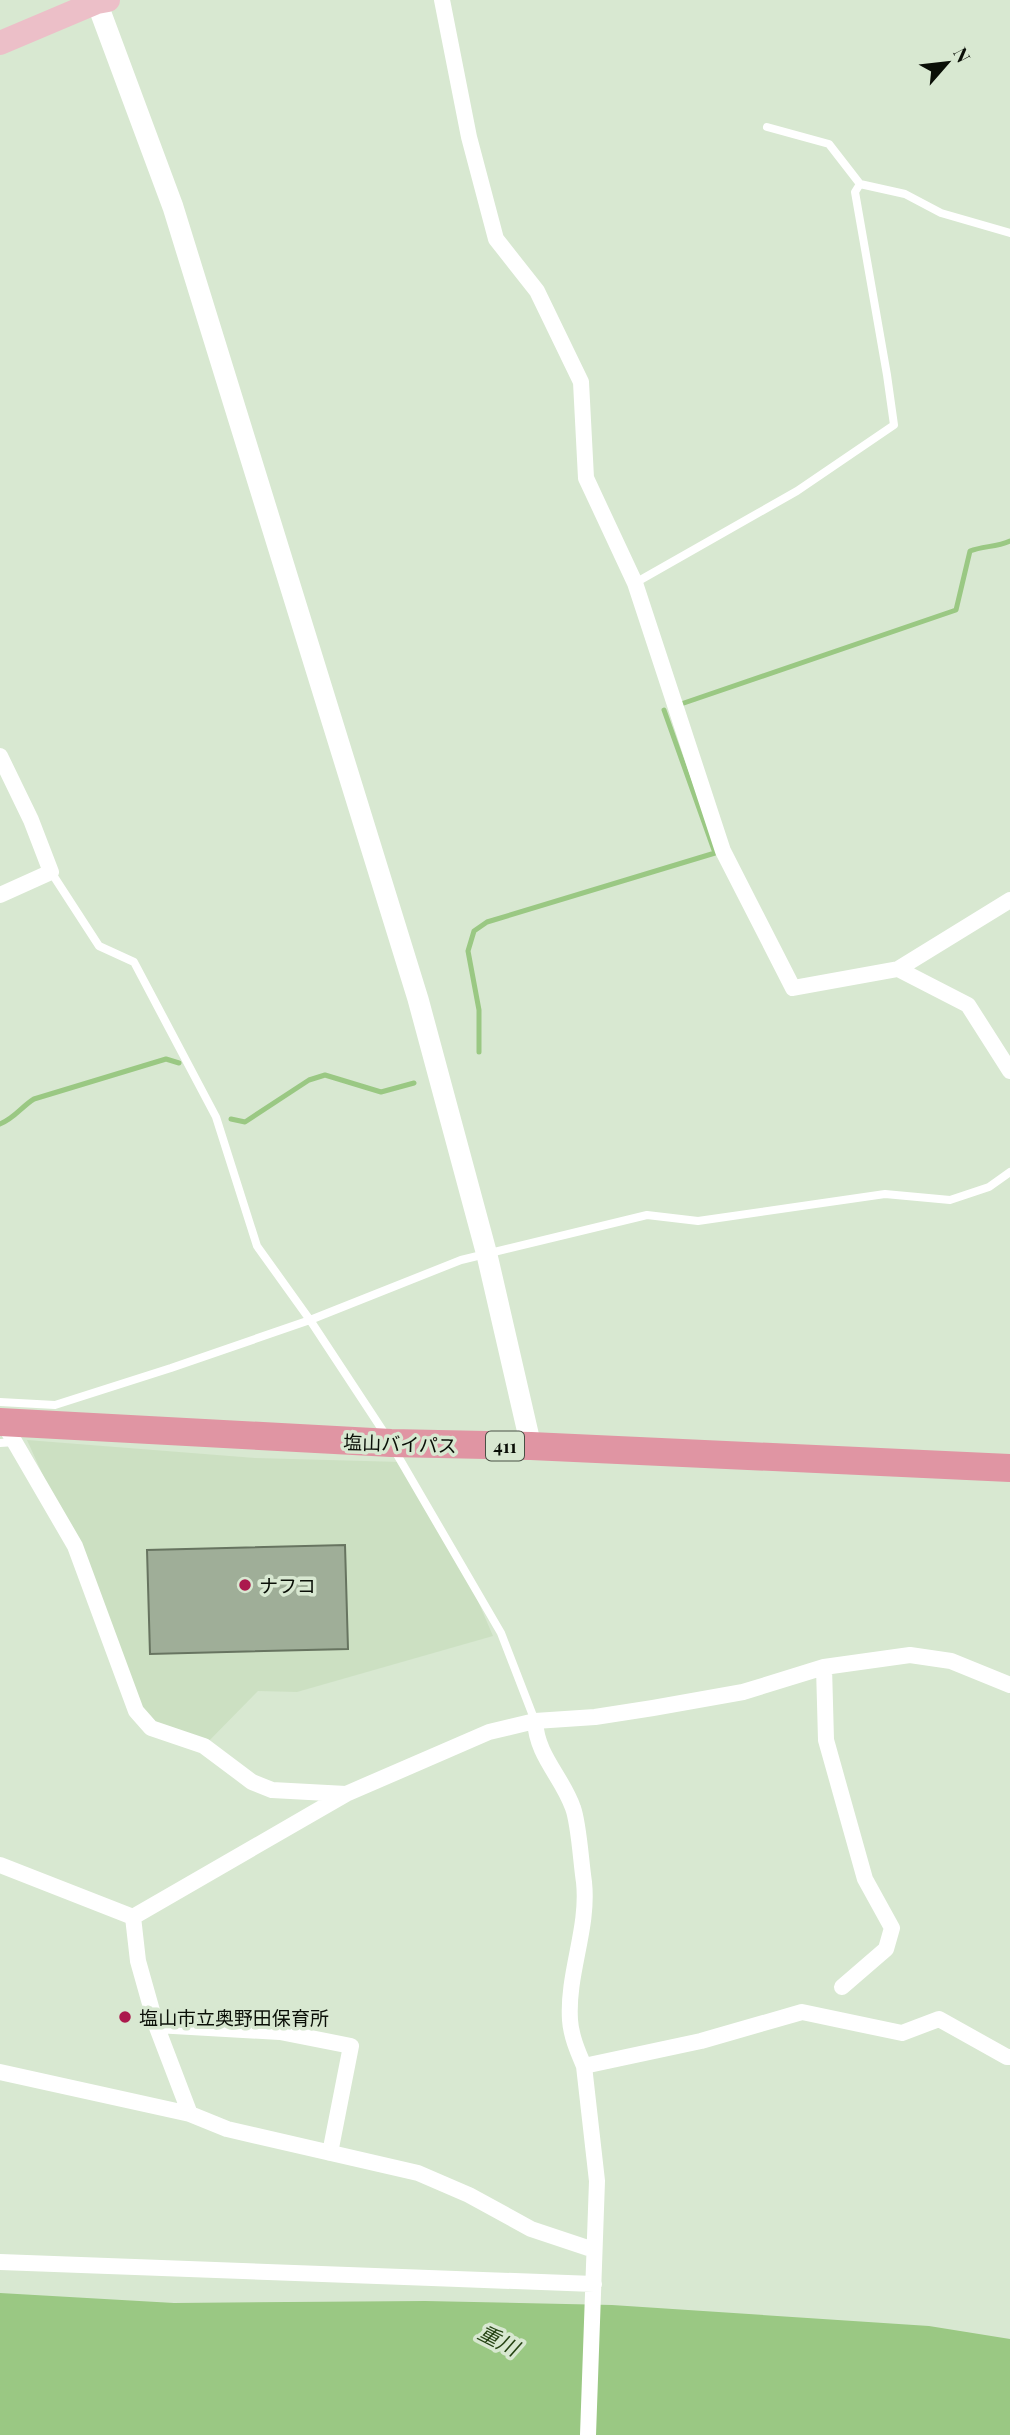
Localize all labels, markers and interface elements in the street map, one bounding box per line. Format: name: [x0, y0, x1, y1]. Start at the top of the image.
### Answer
north arrow: [912, 28, 982, 98]
text: N: [948, 42, 978, 67]
street label: 塩山バイパス: [343, 1428, 457, 1458]
road number: 411: [486, 1432, 524, 1461]
place label: ナフコ: [259, 1572, 316, 1598]
marker: ナフコ: [237, 1577, 253, 1593]
place label: 塩山市立奥野田保育所: [139, 2004, 329, 2030]
marker: 塩山市立奥野田保育所: [117, 2009, 133, 2025]
water label: 重川: [474, 2317, 526, 2362]

